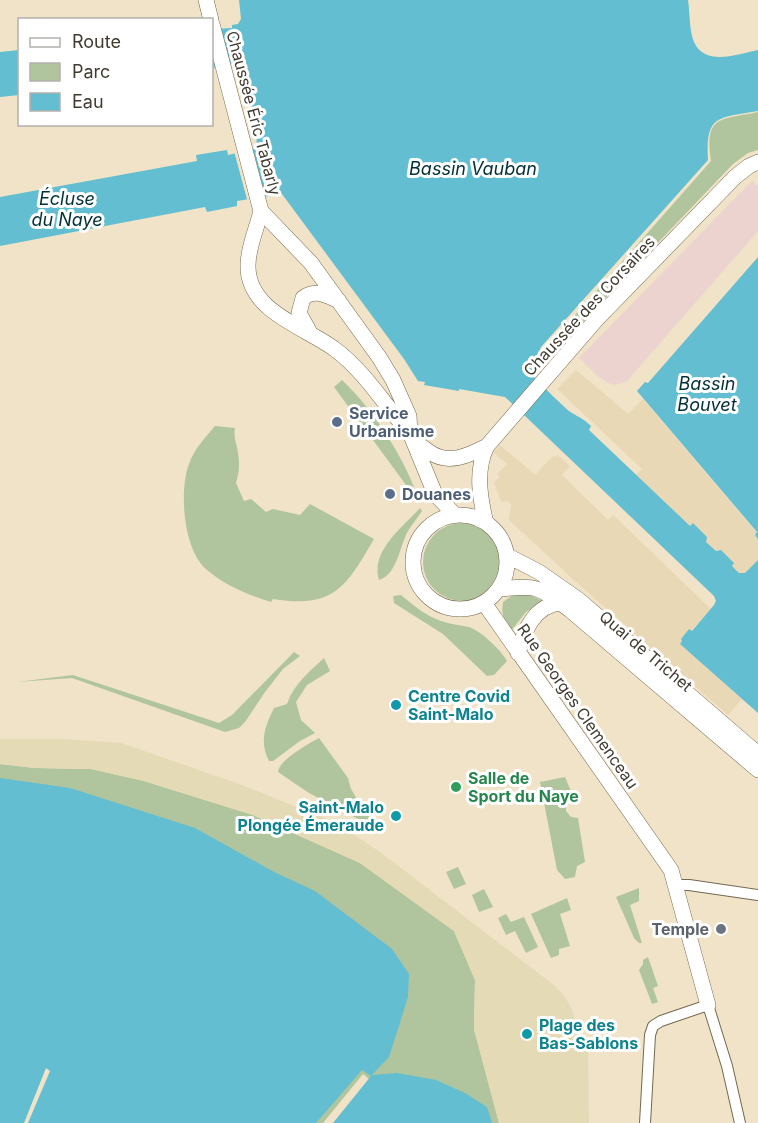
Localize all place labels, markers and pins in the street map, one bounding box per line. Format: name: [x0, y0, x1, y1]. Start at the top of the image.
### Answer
place label: Service Urbanisme: [349, 403, 434, 441]
marker: Service Urbanisme: [330, 415, 344, 429]
place label: Douanes: [402, 484, 471, 504]
marker: Douanes: [383, 487, 397, 501]
place label: Centre Covid Saint-Malo: [408, 686, 510, 724]
marker: Centre Covid Saint-Malo: [389, 698, 403, 712]
place label: Salle de Sport du Naye: [468, 768, 579, 806]
marker: Salle de Sport du Naye: [449, 780, 463, 794]
place label: Saint-Malo Plongée Émeraude: [238, 797, 384, 835]
marker: Saint-Malo Plongée Émeraude: [389, 809, 403, 823]
place label: Temple: [651, 919, 709, 939]
marker: Temple: [714, 922, 728, 936]
place label: Plage des Bas-Sablons: [539, 1015, 638, 1053]
marker: Plage des Bas-Sablons: [520, 1027, 534, 1041]

